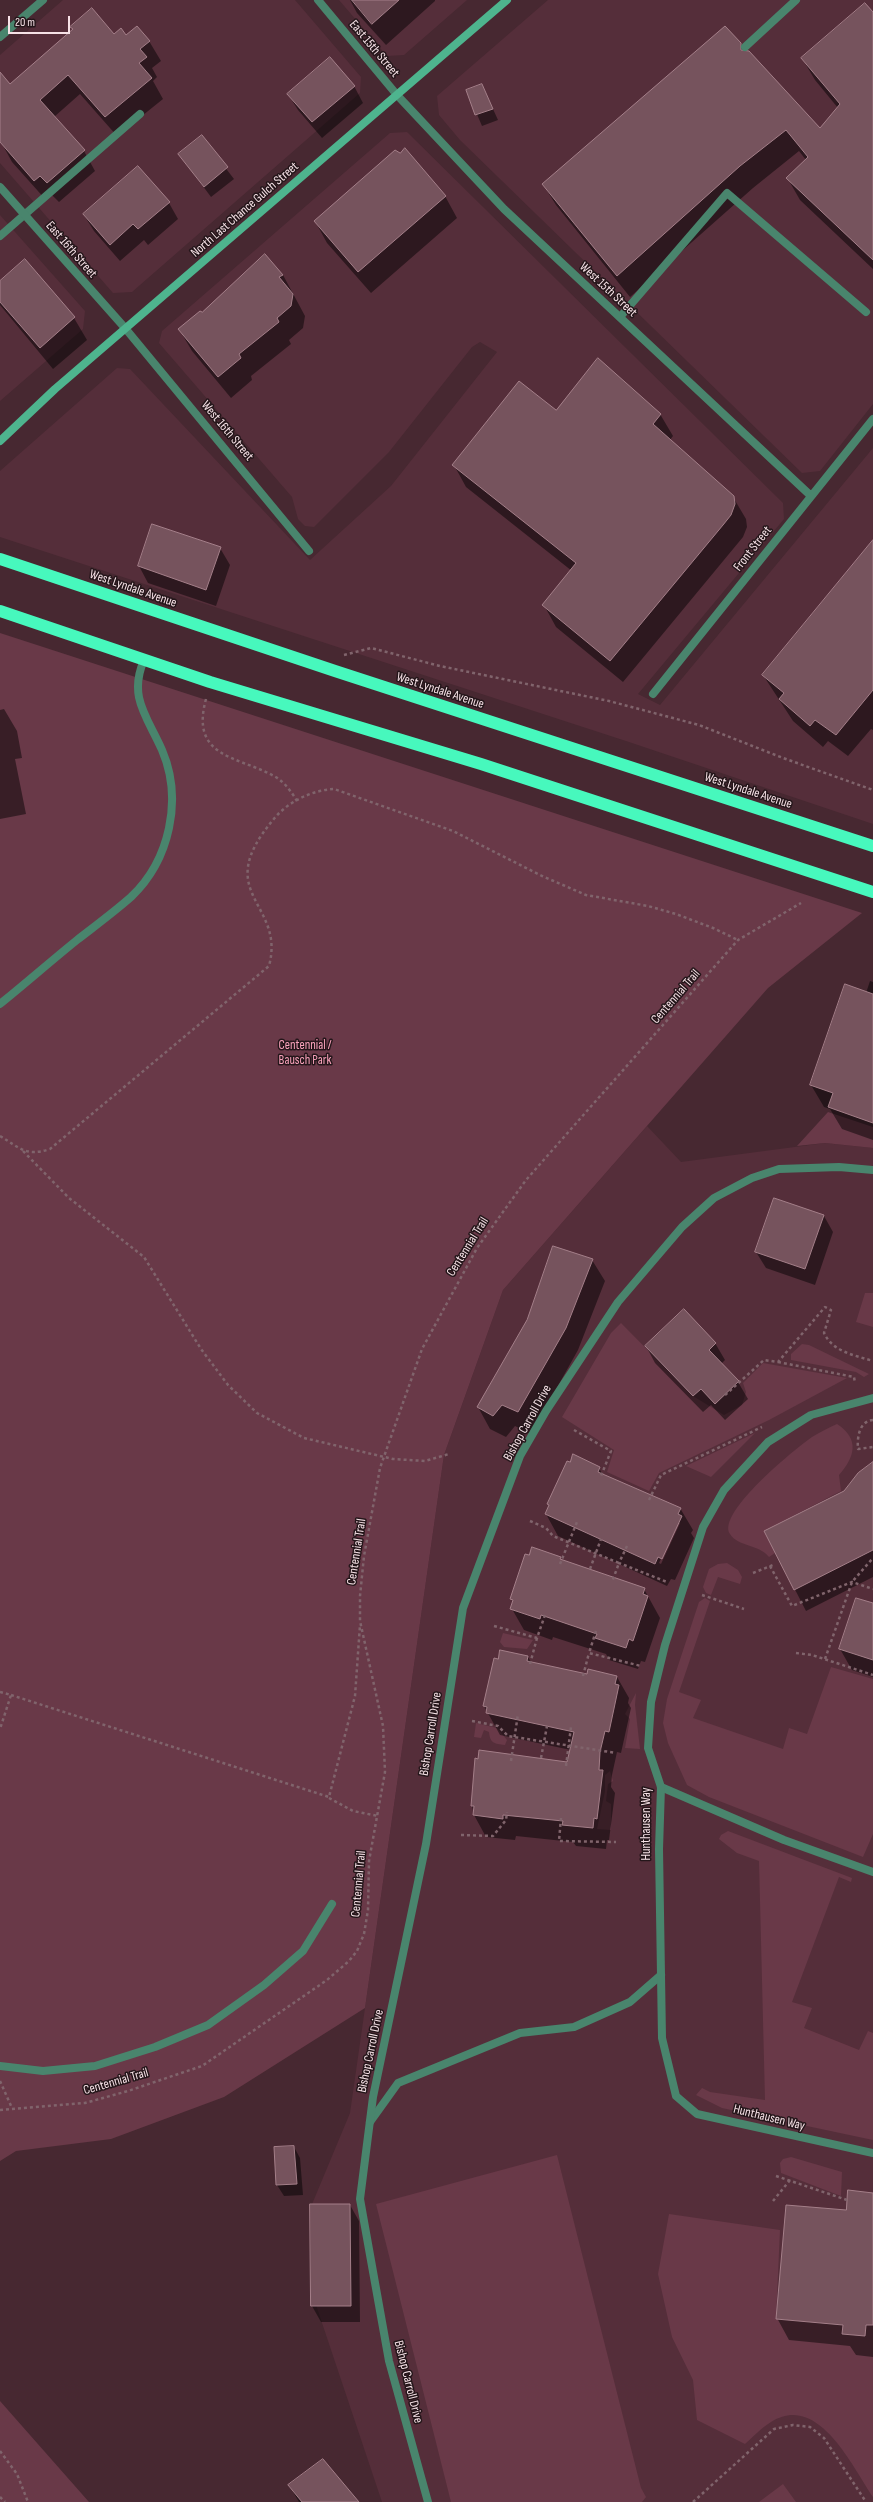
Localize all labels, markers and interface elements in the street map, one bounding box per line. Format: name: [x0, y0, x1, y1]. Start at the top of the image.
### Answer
scale bar: [10, 8, 72, 34]
text: 20 m: [15, 15, 35, 30]
street label: East 15th Street: [346, 17, 402, 81]
street label: North Last Chance Gulch Street: [188, 159, 302, 261]
street label: East 16th Street: [42, 218, 100, 282]
street label: West 15th Street: [576, 259, 640, 321]
street label: West 16th Street: [197, 398, 257, 464]
street label: Front Street: [731, 523, 775, 575]
street label: West Lyndale Avenue: [87, 567, 179, 611]
street label: West Lyndale Avenue: [394, 669, 486, 713]
street label: West Lyndale Avenue: [702, 769, 794, 813]
street label: Centennial Trail: [648, 967, 704, 1027]
park label: Centennial / Bausch Park: [279, 1038, 331, 1069]
street label: Centennial Trail: [444, 1215, 492, 1279]
street label: Bishop Carroll Drive: [501, 1382, 555, 1464]
street label: Centennial Trail: [344, 1518, 370, 1586]
street label: Bishop Carroll Drive: [417, 1691, 445, 1777]
street label: Hunthausen Way: [639, 1787, 655, 1861]
street label: Centennial Trail: [348, 1850, 370, 1918]
street label: Bishop Carroll Drive: [355, 2008, 387, 2094]
street label: Centennial Trail: [82, 2065, 150, 2099]
street label: Hunthausen Way: [732, 2102, 806, 2134]
street label: Bishop Carroll Drive: [390, 2339, 426, 2425]

